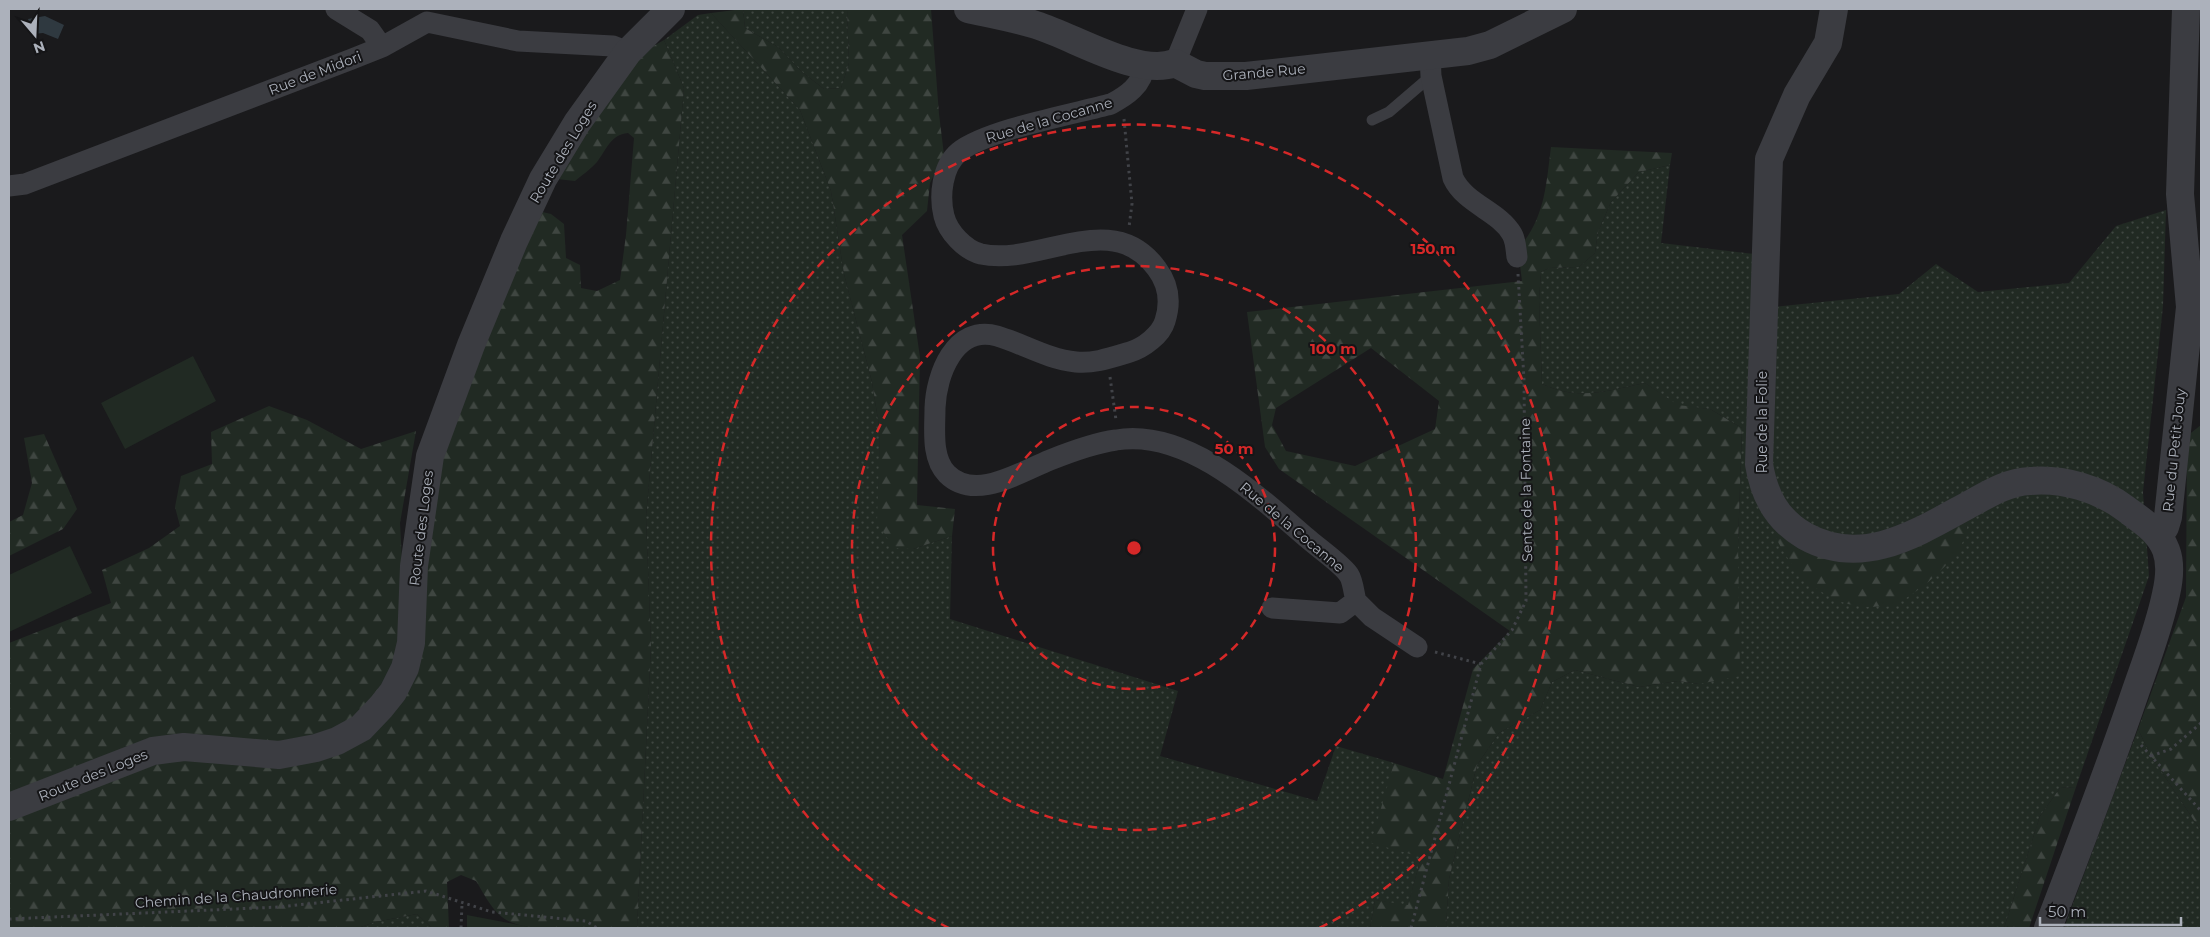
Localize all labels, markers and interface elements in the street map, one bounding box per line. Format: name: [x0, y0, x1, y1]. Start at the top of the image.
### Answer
north arrow: [10, 10, 60, 60]
text: N: [31, 37, 48, 58]
street label: Rue de Midori: [266, 47, 364, 99]
street label: Grande Rue: [1222, 59, 1306, 85]
street label: Rue de la Cocanne: [984, 93, 1114, 147]
street label: Route des Loges: [525, 97, 601, 206]
text: 150 m: [1411, 239, 1455, 258]
text: 100 m: [1310, 339, 1356, 358]
street label: Rue de la Folie: [1753, 371, 1771, 473]
street label: Rue du Petit Jouy: [2159, 387, 2189, 513]
street label: Sente de la Fontaine: [1516, 418, 1536, 562]
text: 50 m: [1214, 439, 1254, 458]
street label: Route des Loges: [405, 469, 437, 587]
street label: Rue de la Cocanne: [1236, 478, 1348, 576]
centre of rings: [1125, 539, 1143, 557]
street label: Route des Loges: [36, 745, 150, 805]
street label: Chemin de la Chaudronnerie: [134, 880, 338, 912]
scale bar: [2040, 894, 2181, 926]
text: 50 m: [2048, 902, 2086, 921]

